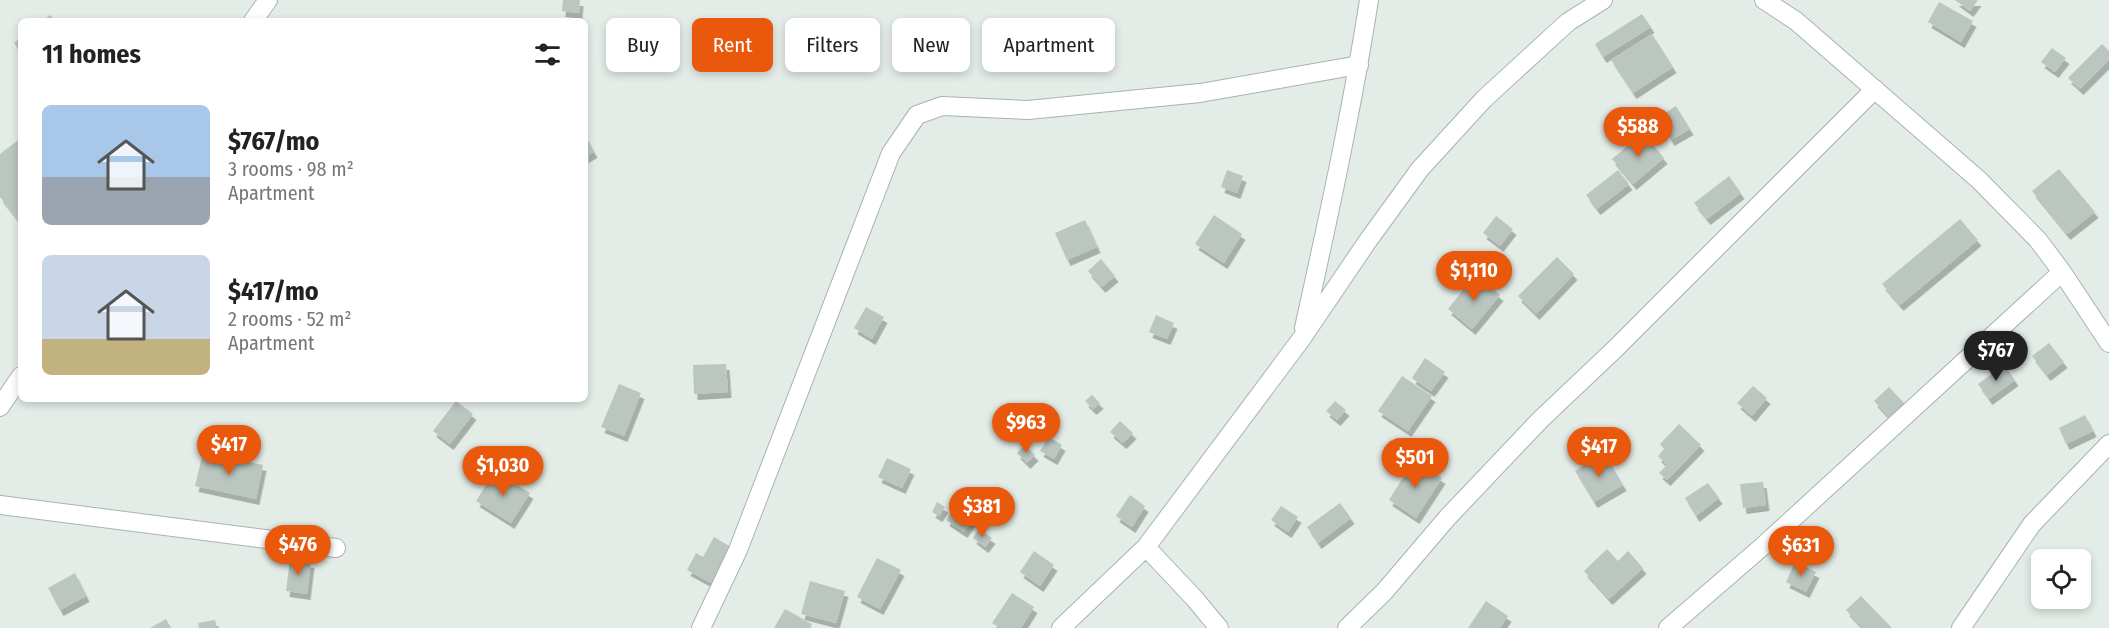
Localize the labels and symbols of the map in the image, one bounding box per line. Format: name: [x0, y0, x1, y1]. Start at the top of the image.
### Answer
pin: $588: [1602, 107, 1674, 158]
pin: $1,110: [1425, 251, 1523, 302]
pin: $767: [1960, 331, 2032, 382]
pin: $963: [990, 403, 1062, 454]
pin: $417: [193, 425, 265, 476]
pin: $417: [1563, 427, 1635, 478]
pin: $501: [1379, 438, 1451, 489]
pin: $1,030: [454, 446, 552, 497]
pin: $381: [946, 487, 1018, 538]
pin: $476: [262, 525, 334, 576]
pin: $631: [1765, 526, 1837, 577]

